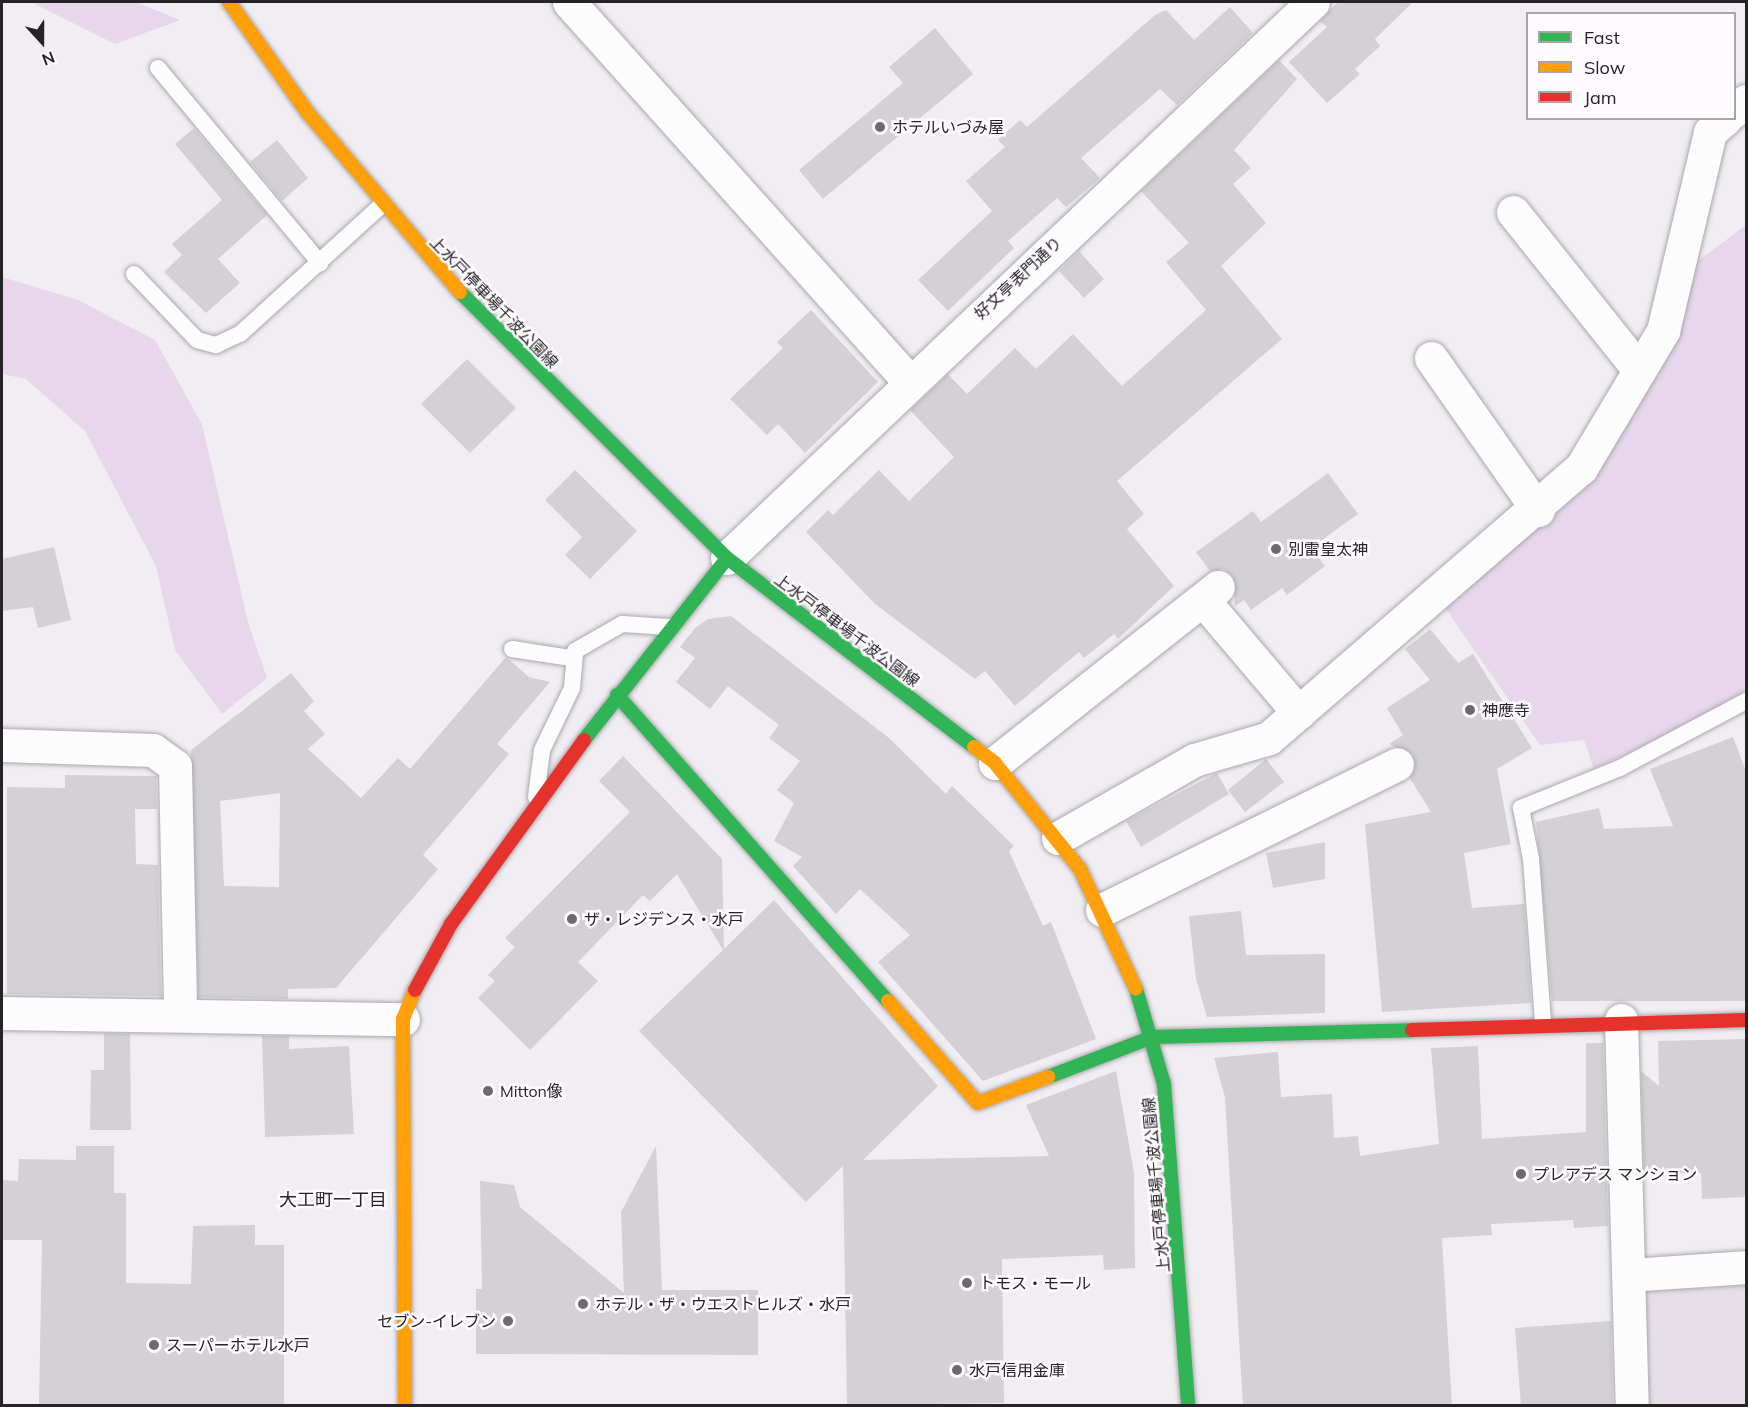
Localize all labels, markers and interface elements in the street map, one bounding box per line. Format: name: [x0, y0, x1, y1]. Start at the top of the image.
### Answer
north arrow: [12, 12, 72, 72]
legend: [1526, 12, 1736, 120]
text: Fast: [1584, 26, 1620, 49]
text: N: [39, 47, 58, 70]
text: Slow: [1584, 56, 1625, 79]
text: Jam: [1584, 86, 1617, 109]
place label: ホテルいづみ屋: [892, 117, 1004, 137]
marker: ホテルいづみ屋: [873, 120, 887, 134]
street label: 上水戸停車場千波公園線: [426, 232, 562, 372]
street label: 好文亭表門通り: [970, 233, 1066, 323]
place label: 別雷皇太神: [1288, 539, 1368, 559]
marker: 別雷皇太神: [1269, 542, 1283, 556]
street label: 上水戸停車場千波公園線: [771, 569, 923, 691]
place label: 神應寺: [1482, 700, 1530, 720]
marker: 神應寺: [1463, 703, 1477, 717]
place label: ザ・レジデンス・水戸: [584, 909, 744, 929]
marker: ザ・レジデンス・水戸: [565, 912, 579, 926]
place label: Mitton像: [500, 1081, 563, 1101]
marker: Mitton像: [481, 1084, 495, 1098]
street label: 上水戸停車場千波公園線: [1139, 1096, 1173, 1274]
place label: プレアデス マンション: [1533, 1164, 1697, 1184]
marker: プレアデス マンション: [1514, 1167, 1528, 1181]
district label: 大工町一丁目: [279, 1189, 387, 1211]
place label: トモス・モール: [979, 1273, 1091, 1293]
marker: トモス・モール: [960, 1276, 974, 1290]
place label: ホテル・ザ・ウエストヒルズ・水戸: [595, 1294, 851, 1314]
marker: ホテル・ザ・ウエストヒルズ・水戸: [576, 1297, 590, 1311]
place label: セブン-イレブン: [377, 1311, 496, 1331]
marker: セブン-イレブン: [501, 1314, 515, 1328]
place label: スーパーホテル水戸: [166, 1335, 310, 1355]
marker: スーパーホテル水戸: [147, 1338, 161, 1352]
place label: 水戸信用金庫: [969, 1360, 1065, 1380]
marker: 水戸信用金庫: [950, 1363, 964, 1377]

